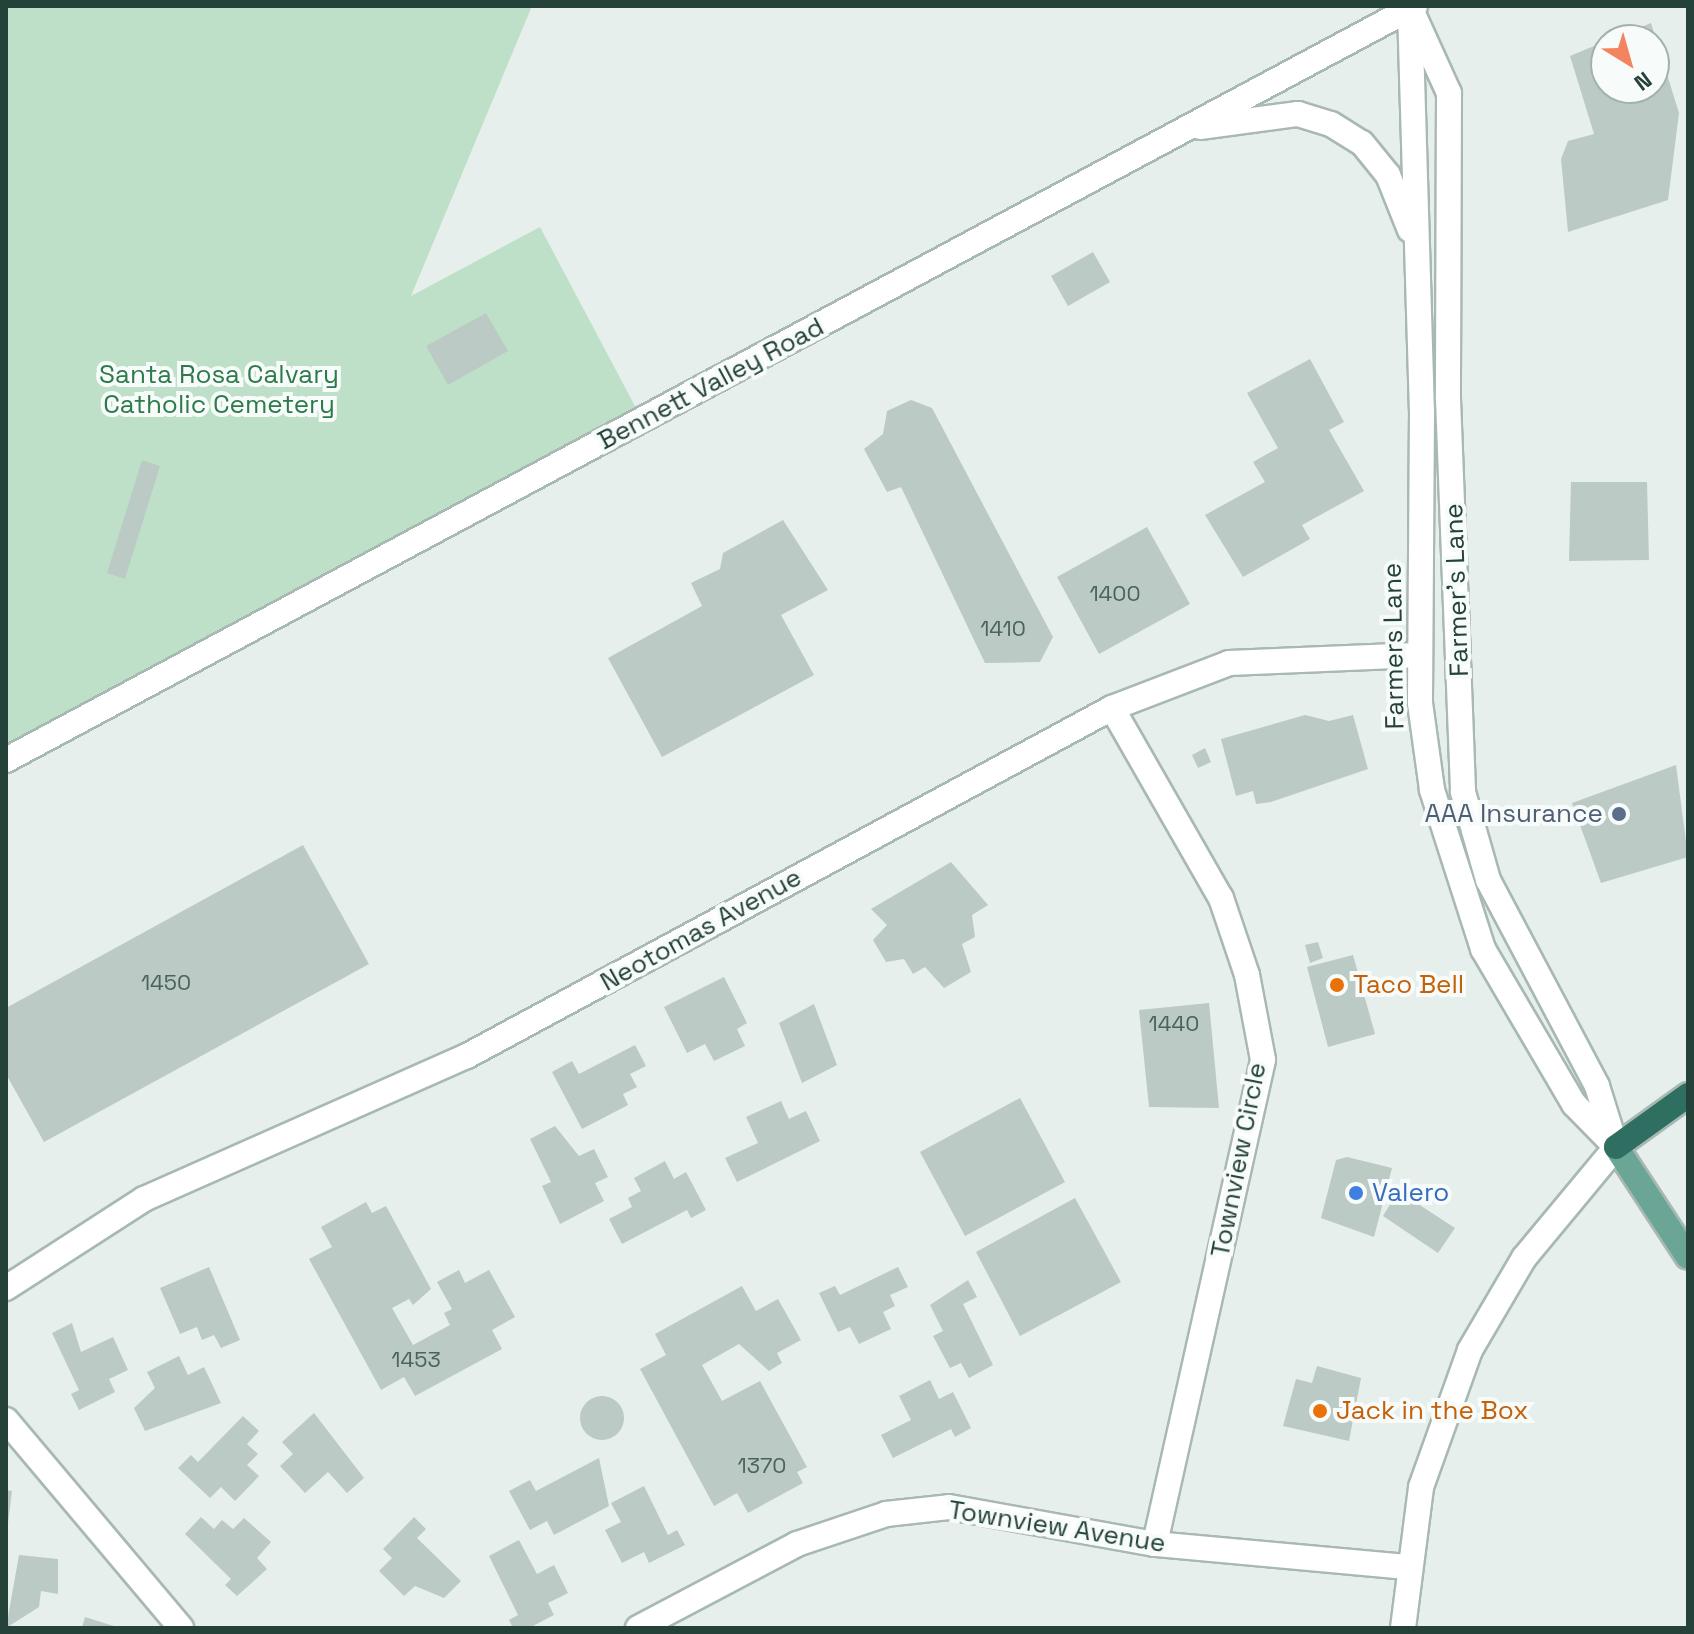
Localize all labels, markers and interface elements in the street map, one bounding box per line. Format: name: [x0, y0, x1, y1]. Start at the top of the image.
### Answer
north arrow: [1590, 24, 1670, 104]
text: N: [1629, 66, 1658, 97]
street label: Bennett Valley Road: [593, 311, 829, 457]
park label: Santa Rosa Calvary Catholic Cemetery: [99, 359, 339, 420]
street label: Farmer's Lane: [1438, 503, 1476, 677]
street label: Farmers Lane: [1377, 562, 1411, 730]
house number: 1400: [1089, 581, 1141, 607]
house number: 1410: [980, 616, 1026, 642]
place label: AAA Insurance: [1424, 798, 1603, 830]
marker: AAA Insurance: [1610, 805, 1628, 823]
street label: Neotomas Avenue: [595, 862, 807, 998]
place label: Taco Bell: [1353, 969, 1464, 1001]
house number: 1450: [141, 970, 191, 996]
marker: Taco Bell: [1328, 976, 1346, 994]
house number: 1440: [1149, 1011, 1199, 1037]
street label: Townview Circle: [1205, 1060, 1273, 1260]
place label: Valero: [1372, 1177, 1449, 1209]
marker: Valero: [1347, 1184, 1365, 1202]
house number: 1453: [391, 1347, 441, 1373]
place label: Jack in the Box: [1336, 1395, 1528, 1427]
marker: Jack in the Box: [1311, 1402, 1329, 1420]
house number: 1370: [738, 1453, 786, 1479]
street label: Townview Avenue: [946, 1494, 1168, 1560]

